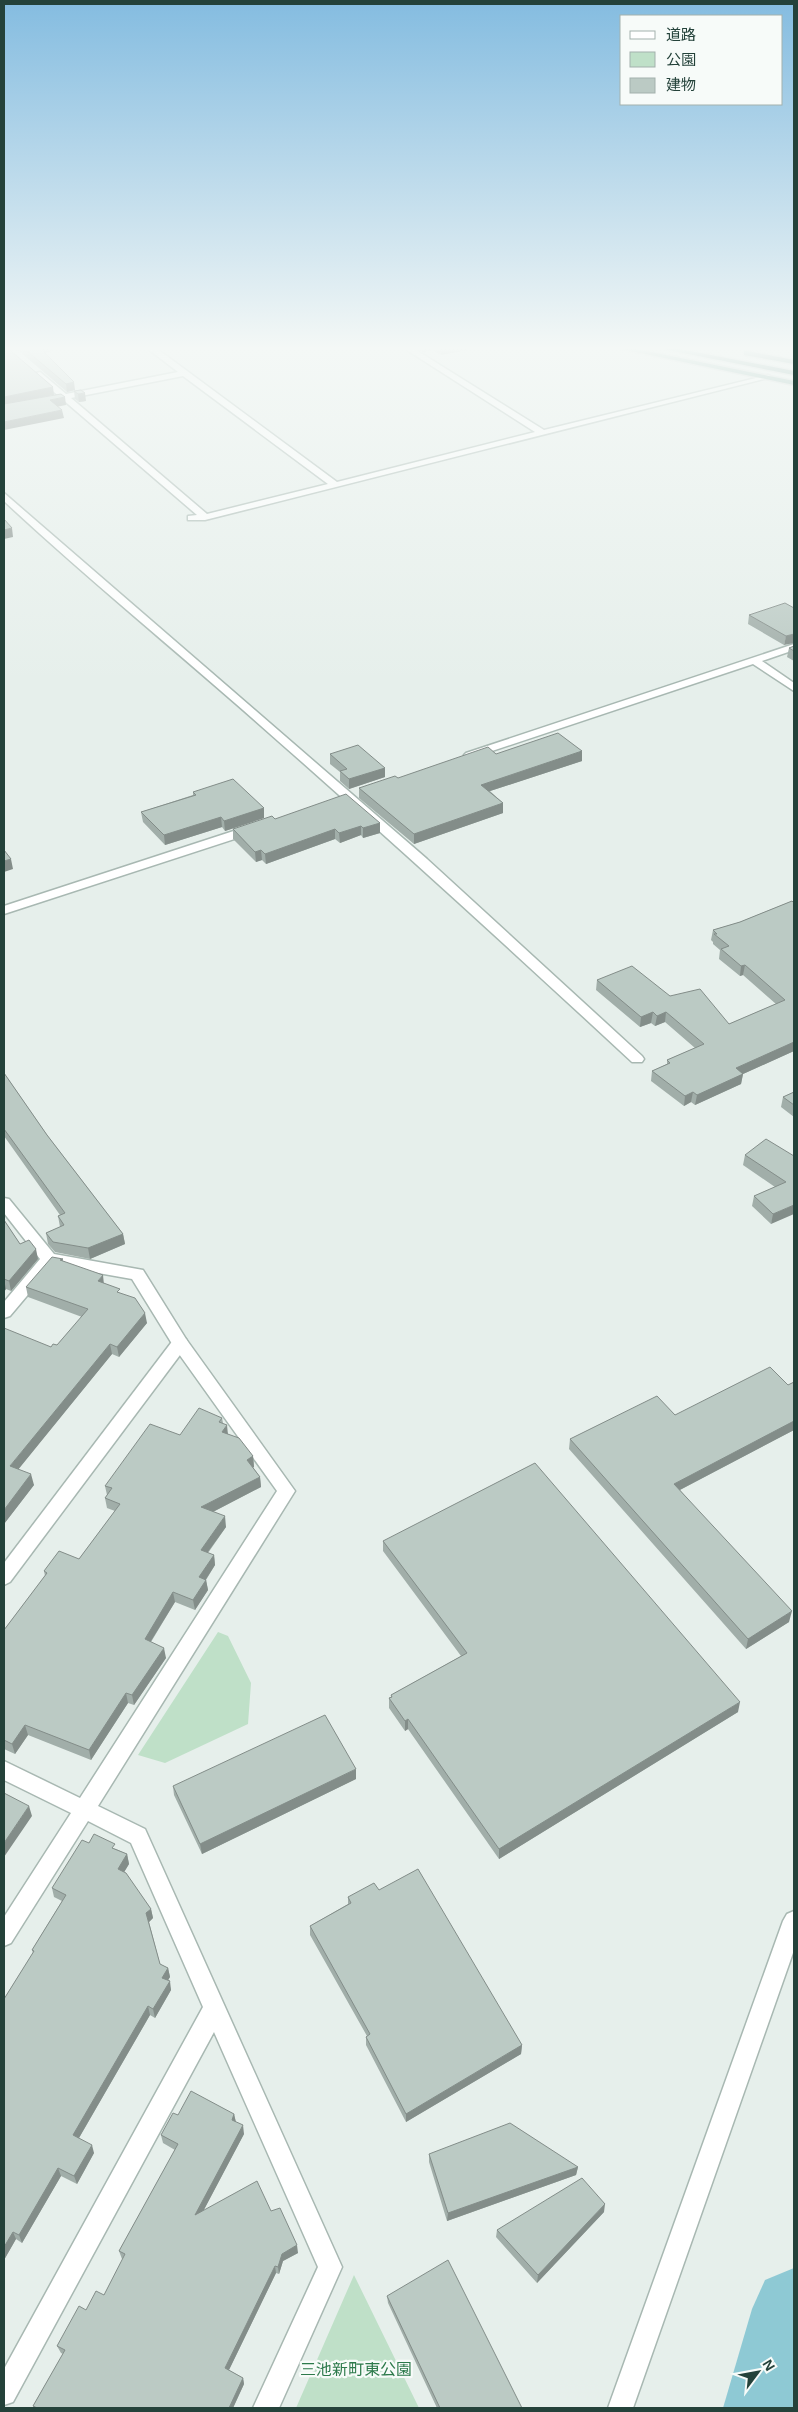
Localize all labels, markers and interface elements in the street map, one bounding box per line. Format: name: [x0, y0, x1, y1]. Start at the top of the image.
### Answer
legend: [620, 15, 783, 105]
text: 道路: [666, 26, 696, 43]
text: 公園: [666, 51, 696, 68]
text: 建物: [666, 76, 696, 93]
north arrow: [733, 2347, 783, 2397]
text: N: [760, 2357, 778, 2374]
park label: 三池新町東公園: [300, 2361, 412, 2378]

